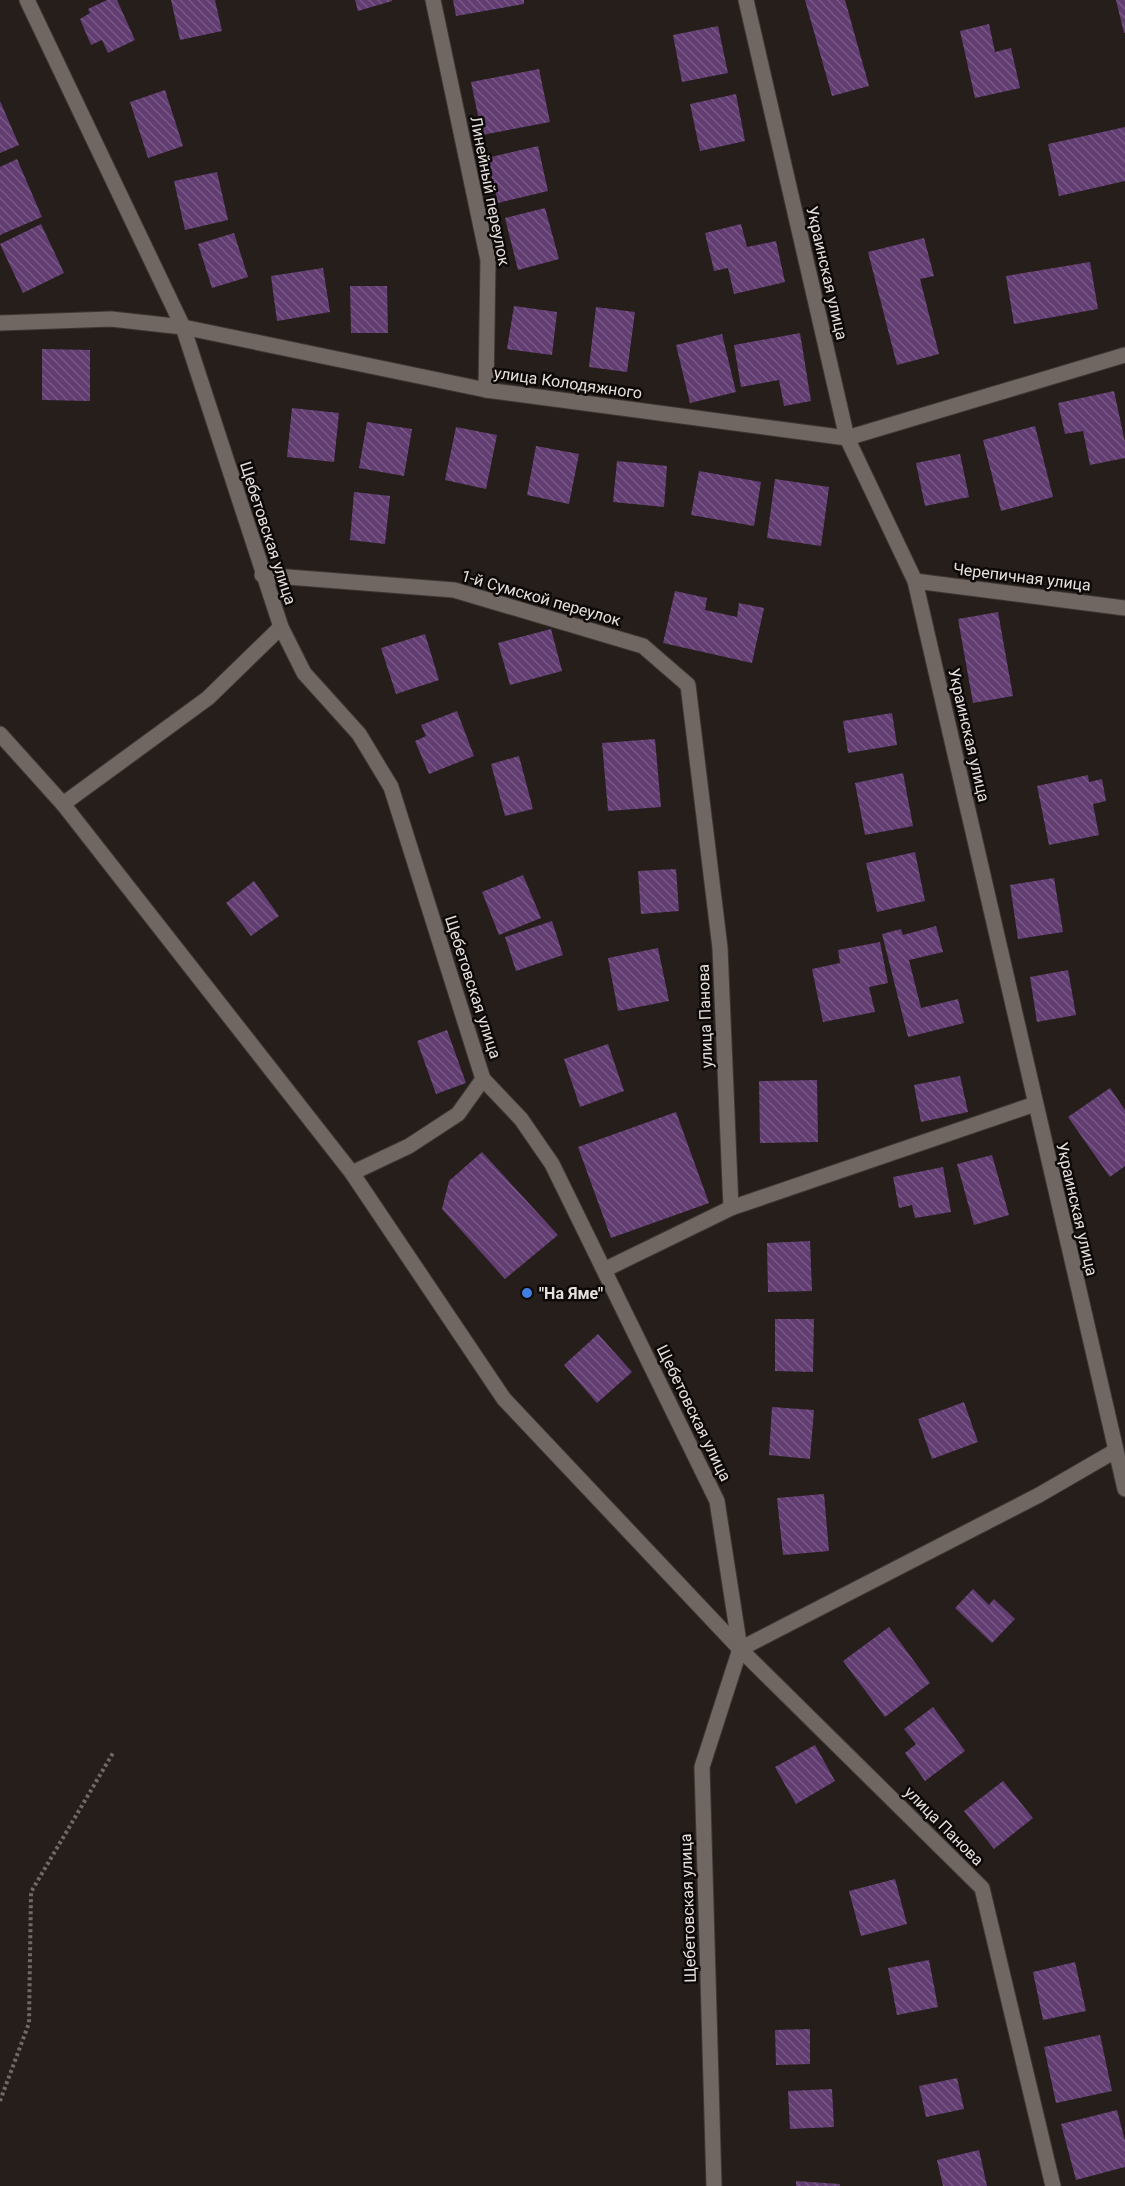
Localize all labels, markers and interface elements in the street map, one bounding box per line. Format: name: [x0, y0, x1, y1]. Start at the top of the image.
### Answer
street label: Линейный переулок: [466, 115, 514, 268]
street label: Украинская улица: [802, 204, 852, 342]
street label: улица Колодяжного: [493, 363, 643, 403]
street label: Щебетовская улица: [236, 459, 300, 607]
street label: Черепичная улица: [952, 559, 1092, 595]
street label: 1-й Сумской переулок: [459, 566, 623, 630]
street label: Украинская улица: [944, 666, 994, 804]
street label: Щебетовская улица: [441, 913, 505, 1061]
street label: улица Панова: [694, 964, 716, 1068]
street label: Украинская улица: [1052, 1140, 1102, 1278]
place label: "На Яме": [539, 1284, 603, 1303]
marker: "На Яме": [520, 1286, 534, 1300]
street label: Щебетовская улица: [653, 1342, 735, 1484]
street label: улица Панова: [900, 1782, 988, 1870]
street label: Щебетовская улица: [676, 1833, 700, 1983]

